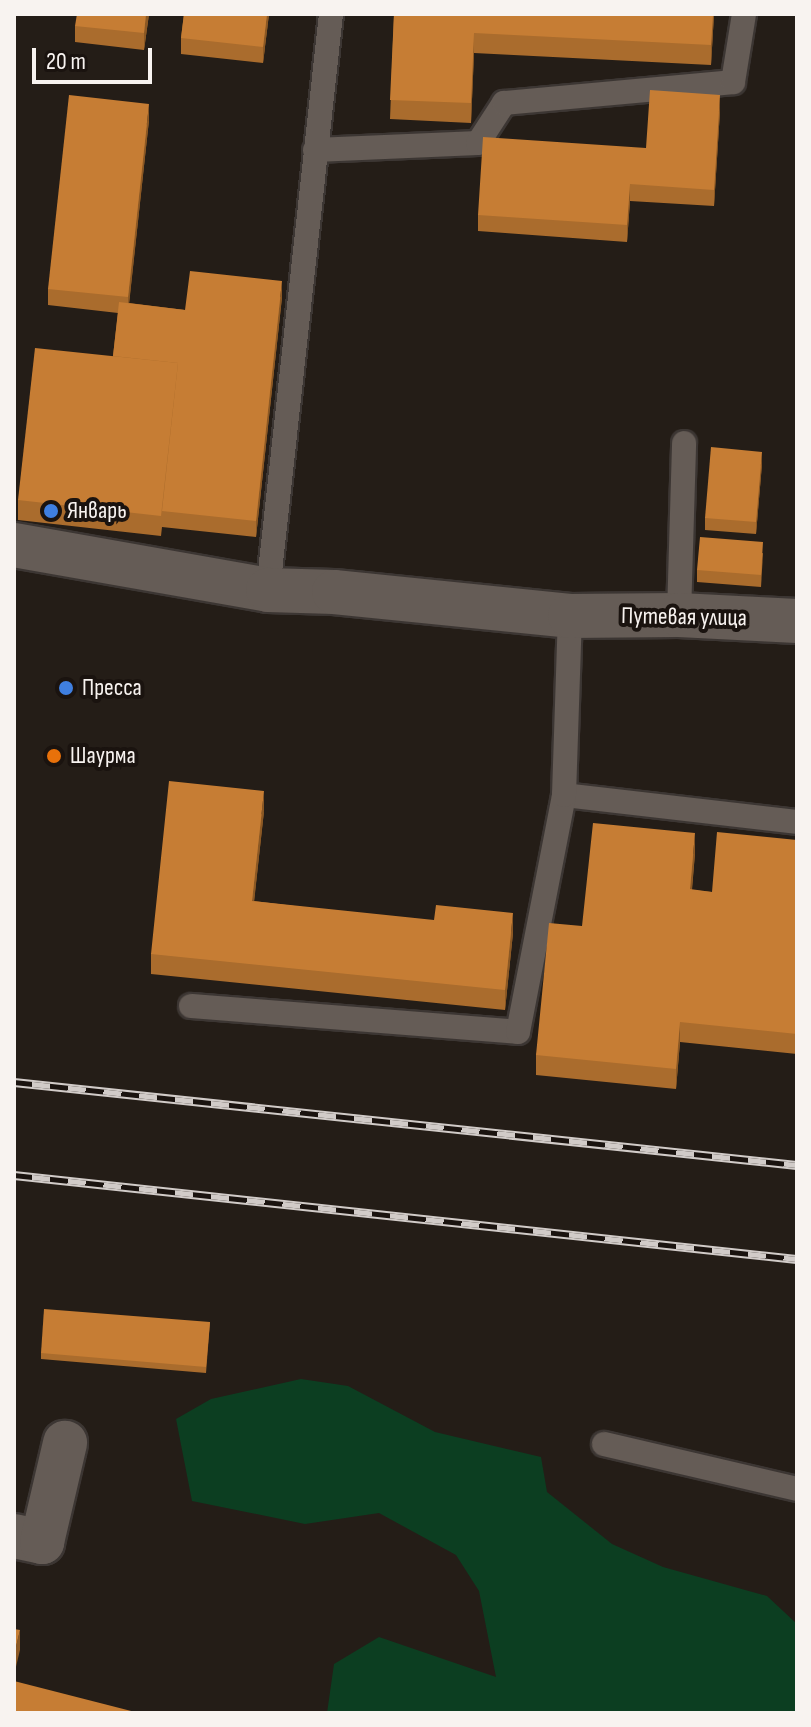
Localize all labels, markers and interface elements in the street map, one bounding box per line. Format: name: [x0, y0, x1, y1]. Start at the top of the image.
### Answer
scale bar: [36, 32, 156, 82]
text: 20 m: [46, 47, 86, 76]
place label: Январь: [67, 497, 127, 525]
marker: Январь: [42, 502, 60, 520]
street label: Путевая улица: [621, 602, 747, 632]
place label: Пресса: [82, 674, 142, 702]
marker: Пресса: [57, 679, 75, 697]
place label: Шаурма: [70, 742, 136, 770]
marker: Шаурма: [45, 747, 63, 765]

